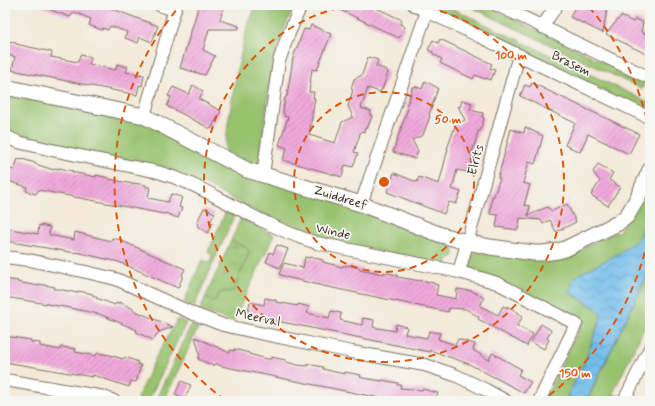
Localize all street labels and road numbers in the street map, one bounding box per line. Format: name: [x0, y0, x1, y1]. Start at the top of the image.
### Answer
street label: Brasem: [549, 47, 593, 81]
street label: Elrits: [464, 143, 488, 177]
street label: Zuiddreef: [311, 182, 369, 214]
street label: Winde: [314, 220, 352, 244]
street label: Meerval: [234, 305, 282, 331]

